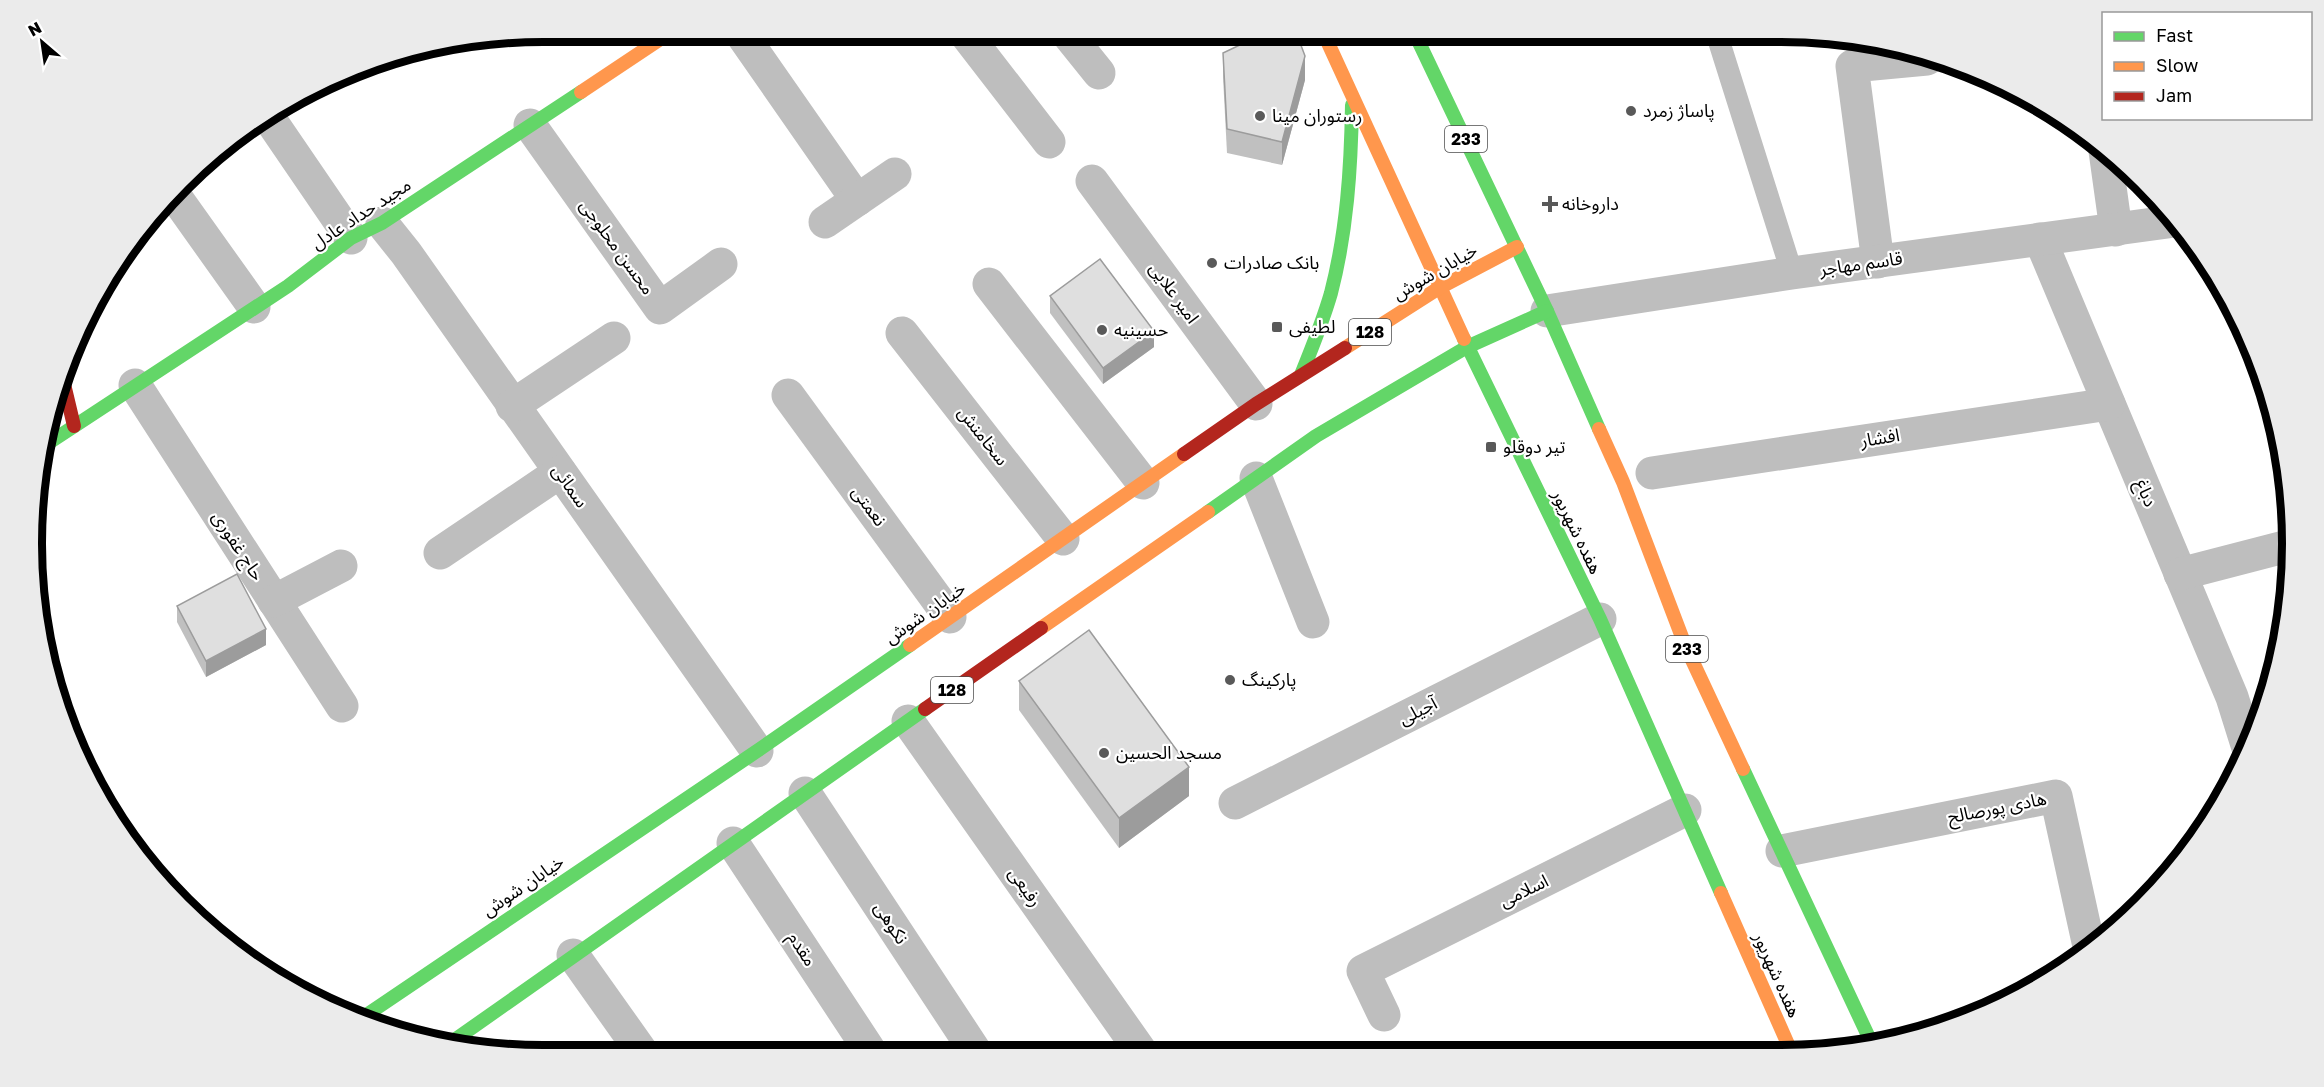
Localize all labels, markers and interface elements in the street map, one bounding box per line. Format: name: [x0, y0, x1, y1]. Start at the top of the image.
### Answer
north arrow: [12, 12, 72, 72]
legend: [2102, 12, 2312, 120]
text: N: [25, 17, 45, 41]
text: Fast: [2156, 24, 2193, 46]
text: Slow: [2156, 54, 2199, 76]
text: Jam: [2156, 84, 2192, 106]
place label: پاساژ زمرد: [1643, 99, 1715, 122]
place label: رستوران مینا: [1272, 104, 1362, 127]
marker: پاساژ زمرد: [1624, 104, 1638, 118]
marker: رستوران مینا: [1253, 109, 1267, 123]
road number: 233: [1445, 126, 1487, 152]
street label: مجید حداد عادل: [306, 173, 415, 254]
place label: داروخانه: [1562, 192, 1619, 215]
street label: محسن محلوجی: [575, 194, 660, 299]
marker: داروخانه: [1543, 197, 1557, 211]
street label: خیابان شوش: [1388, 238, 1481, 305]
street label: قاسم مهاجر: [1817, 246, 1904, 283]
place label: بانک صادرات: [1224, 251, 1319, 274]
marker: بانک صادرات: [1205, 256, 1219, 270]
street label: امیر علایی: [1144, 257, 1204, 328]
place label: لطیفی: [1289, 315, 1335, 338]
place label: حسینیه: [1114, 318, 1168, 340]
road number: 128: [1349, 319, 1391, 345]
marker: لطیفی: [1270, 320, 1284, 334]
marker: حسینیه: [1095, 323, 1109, 337]
street label: سخامنش: [953, 401, 1014, 470]
street label: افشار: [1858, 423, 1901, 452]
place label: تیر دوقلو: [1503, 435, 1565, 458]
marker: تیر دوقلو: [1484, 440, 1498, 454]
street label: سمائی: [547, 460, 594, 512]
street label: دباغ: [2128, 476, 2162, 511]
street label: نعمتی: [847, 481, 892, 531]
street label: هفده شهریور: [1547, 485, 1608, 578]
street label: حاج غفوری: [206, 507, 269, 586]
street label: خیابان شوش: [880, 576, 970, 649]
road number: 233: [1666, 636, 1708, 662]
place label: پارکینگ: [1242, 668, 1296, 691]
marker: پارکینگ: [1223, 673, 1237, 687]
road number: 128: [931, 677, 973, 703]
street label: آجیلی: [1395, 691, 1442, 730]
place label: مسجد الحسین: [1116, 741, 1222, 764]
marker: مسجد الحسین: [1097, 746, 1111, 760]
street label: هادی پورصالح: [1946, 787, 2049, 830]
street label: خیابان شوش: [477, 850, 568, 921]
street label: رفیعی: [1004, 862, 1047, 911]
street label: اسلامی: [1495, 869, 1552, 912]
street label: نکوهی: [869, 897, 914, 948]
street label: مقدم: [780, 927, 822, 972]
street label: هفده شهریور: [1748, 928, 1806, 1021]

